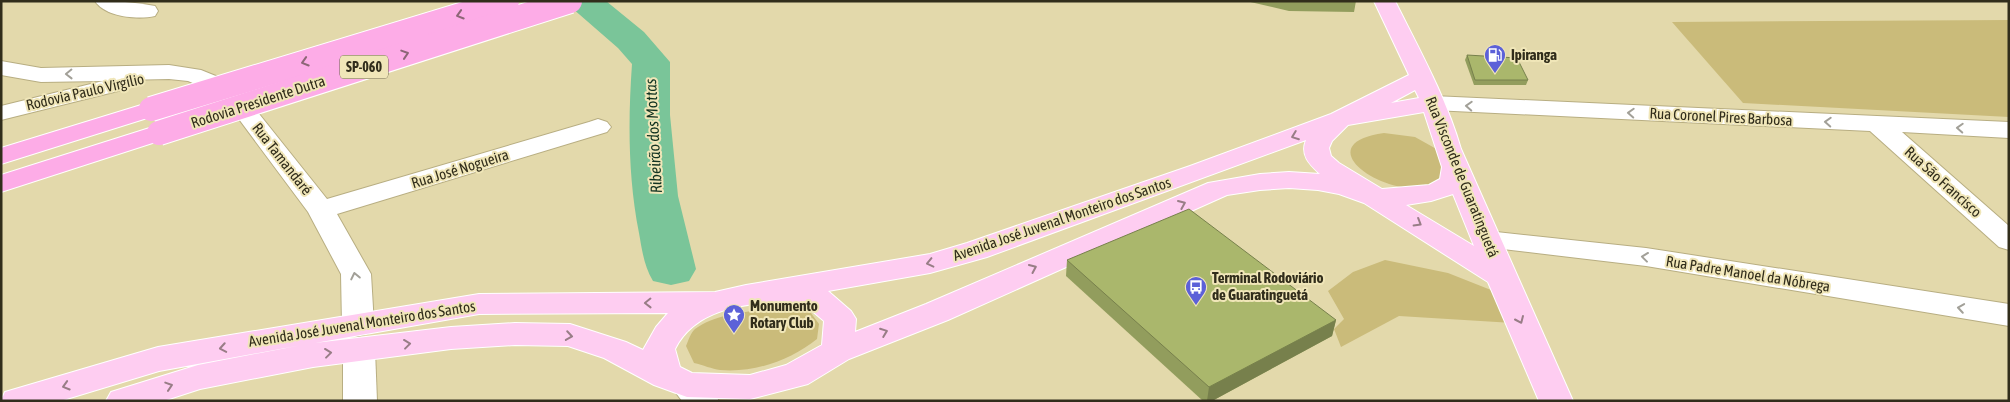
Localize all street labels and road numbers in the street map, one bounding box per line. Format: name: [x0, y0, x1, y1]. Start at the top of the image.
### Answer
road number: SP-060: [340, 56, 388, 78]
street label: Rodovia Paulo Virgílio: [24, 70, 146, 113]
street label: Rodovia Presidente Dutra: [189, 72, 327, 131]
street label: Rua Visconde de Guaratinguetá: [1422, 94, 1503, 260]
street label: Rua Coronel Pires Barbosa: [1649, 104, 1793, 129]
street label: Rua Tamandaré: [249, 119, 316, 198]
street label: Rua São Francisco: [1902, 143, 1985, 220]
street label: Rua José Nogueira: [409, 146, 511, 191]
street label: Avenida José Juvenal Monteiro dos Santos: [951, 173, 1173, 264]
street label: Rua Padre Manoel da Nóbrega: [1665, 252, 1831, 295]
street label: Avenida José Juvenal Monteiro dos Santos: [247, 297, 476, 350]

